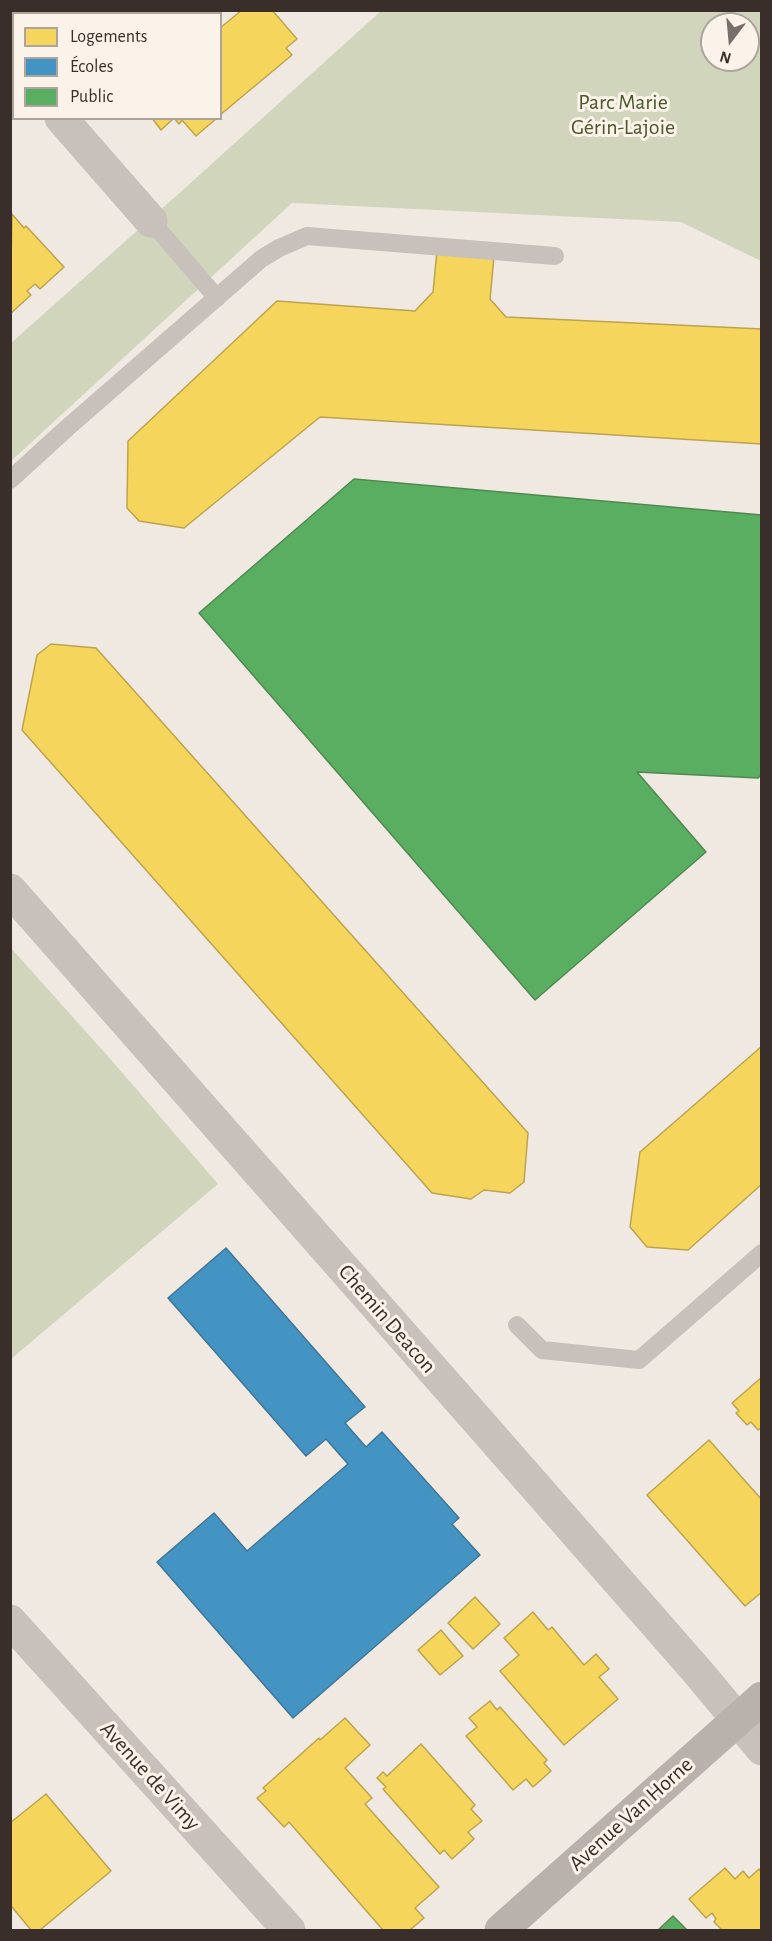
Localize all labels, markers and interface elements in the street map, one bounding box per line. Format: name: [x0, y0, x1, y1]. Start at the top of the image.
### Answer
legend: [12, 12, 222, 120]
north arrow: [700, 12, 760, 72]
text: Logements: [70, 28, 148, 46]
text: N: [718, 48, 733, 67]
text: Écoles: [70, 58, 113, 76]
text: Public: [70, 88, 113, 106]
park label: Parc Marie Gérin-Lajoie: [571, 89, 675, 140]
street label: Chemin Deacon: [332, 1259, 442, 1379]
street label: Avenue de Vimy: [94, 1716, 206, 1836]
street label: Avenue Van Horne: [564, 1751, 698, 1877]

